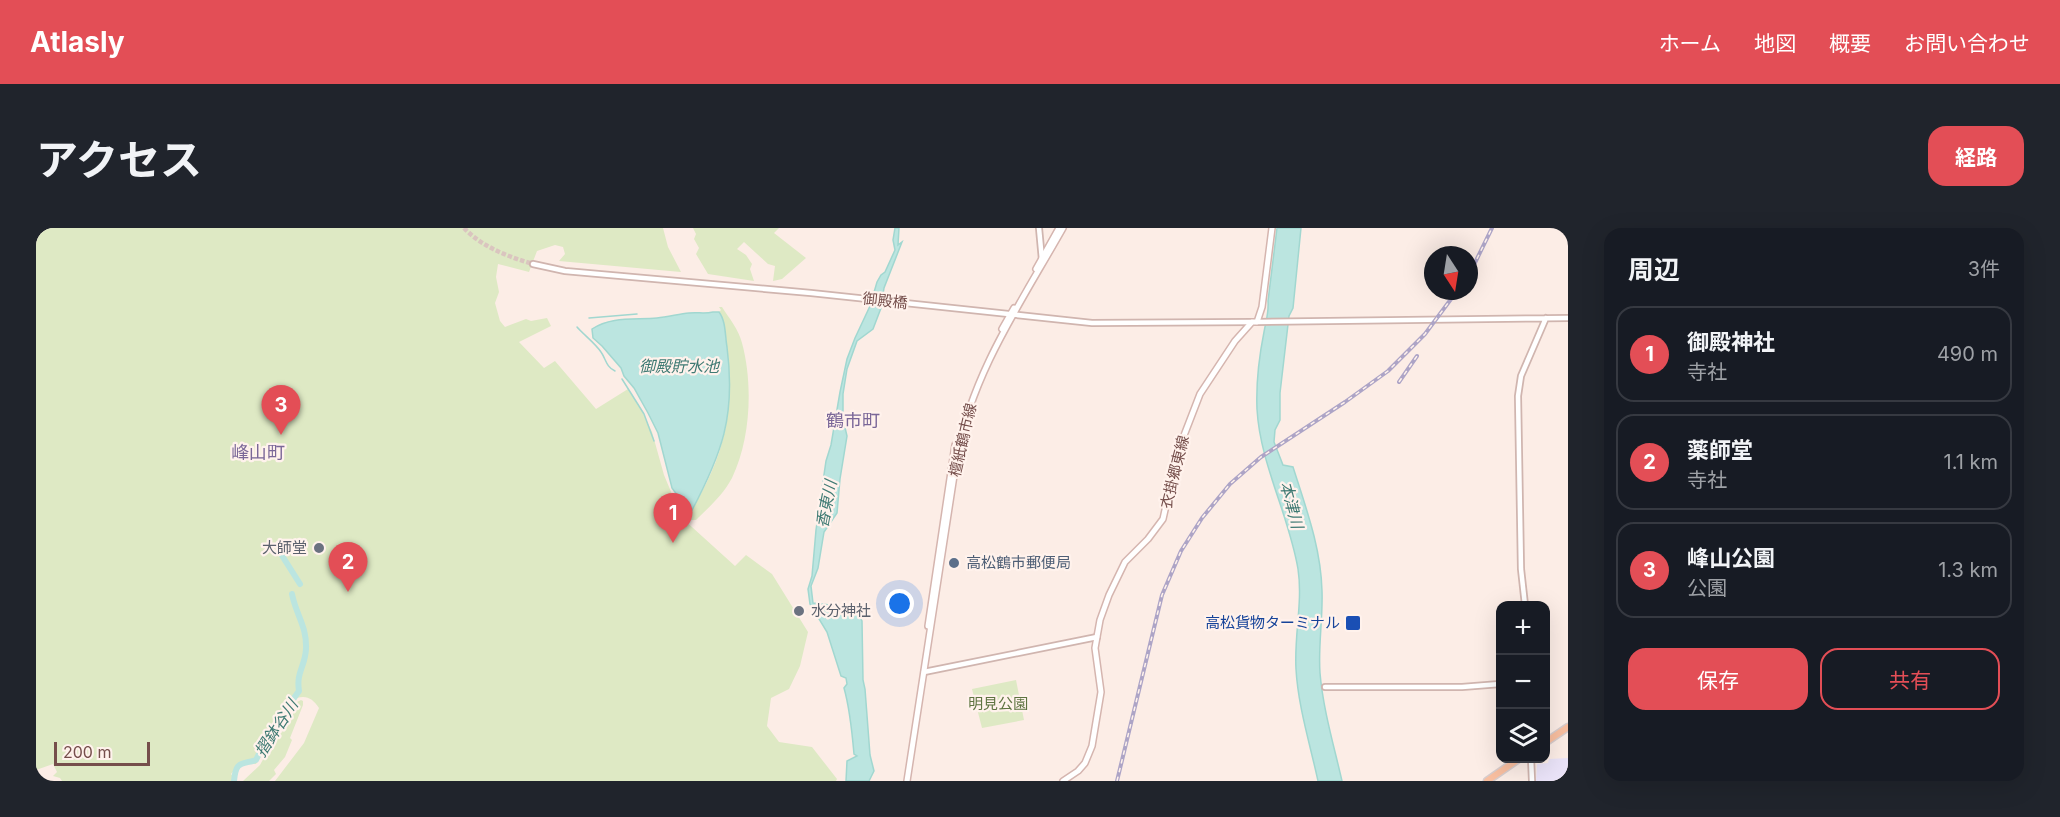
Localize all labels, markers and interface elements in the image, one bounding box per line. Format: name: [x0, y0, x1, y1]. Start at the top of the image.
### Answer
text: Atlasly: [30, 25, 125, 59]
text: ホーム: [1659, 31, 1721, 56]
text: 地図: [1754, 31, 1796, 56]
text: 概要: [1829, 31, 1871, 56]
text: お問い合わせ: [1904, 31, 2030, 56]
button: 経路: [1928, 126, 2024, 186]
text: アクセス: [36, 134, 202, 185]
north arrow: [1424, 246, 1478, 300]
text: 周辺: [1628, 254, 1680, 285]
text: 3件: [1968, 257, 2000, 281]
street label: 御殿橋: [862, 289, 908, 312]
text: 御殿神社: [1687, 329, 1775, 355]
text: 1: [1645, 342, 1654, 366]
text: 490 m: [1937, 342, 1998, 366]
water label: 御殿貯水池: [639, 356, 721, 376]
text: 寺社: [1687, 360, 1727, 384]
pin: 3: [262, 386, 300, 435]
street label: 檀紙鶴市線: [945, 401, 980, 479]
district label: 鶴市町: [826, 410, 880, 431]
street label: 衣掛郷東線: [1156, 433, 1193, 511]
text: 薬師堂: [1687, 437, 1753, 463]
district label: 峰山町: [231, 442, 285, 463]
text: 2: [1643, 450, 1656, 474]
text: 1.1 km: [1944, 450, 1998, 474]
text: 寺社: [1687, 468, 1727, 492]
water label: 香東川: [812, 477, 841, 529]
water label: 本津川: [1276, 479, 1308, 533]
pin: 1: [654, 494, 692, 543]
place label: 大師堂: [262, 538, 307, 557]
marker: 大師堂: [312, 541, 326, 555]
pin: 2: [328, 542, 368, 592]
text: 峰山公園: [1687, 545, 1775, 571]
place label: 高松鶴市郵便局: [966, 553, 1071, 572]
marker: 高松鶴市郵便局: [947, 556, 961, 570]
text: 3: [1643, 558, 1656, 582]
text: 1.3 km: [1938, 558, 1998, 582]
text: 公園: [1687, 576, 1727, 600]
your location: [885, 589, 914, 618]
place label: 水分神社: [811, 601, 871, 620]
map controls: [1496, 601, 1550, 763]
button: +: [1496, 601, 1550, 655]
marker: 水分神社: [792, 604, 806, 618]
place label: 高松貨物ターミナル: [1205, 613, 1340, 632]
marker: 高松貨物ターミナル: [1344, 614, 1362, 632]
button: 保存: [1628, 648, 1808, 710]
button: 共有: [1820, 648, 2000, 710]
button: −: [1496, 655, 1550, 709]
water label: 摺鉢谷川: [250, 694, 303, 760]
park label: 明見公園: [968, 694, 1028, 713]
button: layers: [1496, 709, 1550, 763]
scale bar: [54, 739, 150, 766]
text: 200 m: [63, 742, 111, 762]

